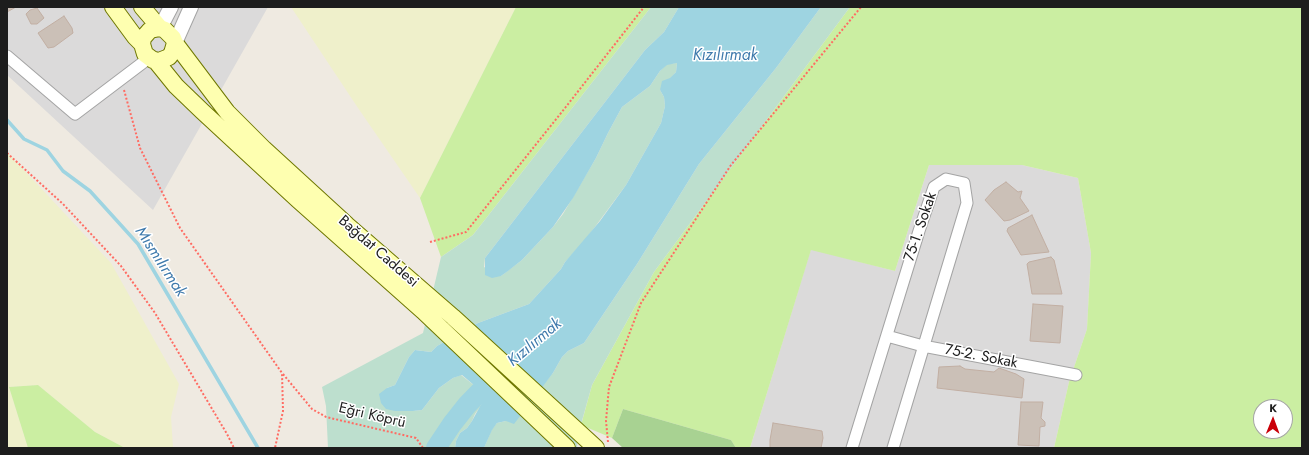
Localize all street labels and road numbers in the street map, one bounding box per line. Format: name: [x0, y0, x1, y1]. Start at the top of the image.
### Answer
street label: 75-1. Sokak: [901, 190, 941, 264]
street label: Bağdat Caddesi: [334, 212, 422, 292]
street label: 75-2. Sokak: [943, 341, 1019, 373]
street label: Eğri Köprü: [337, 400, 407, 432]

